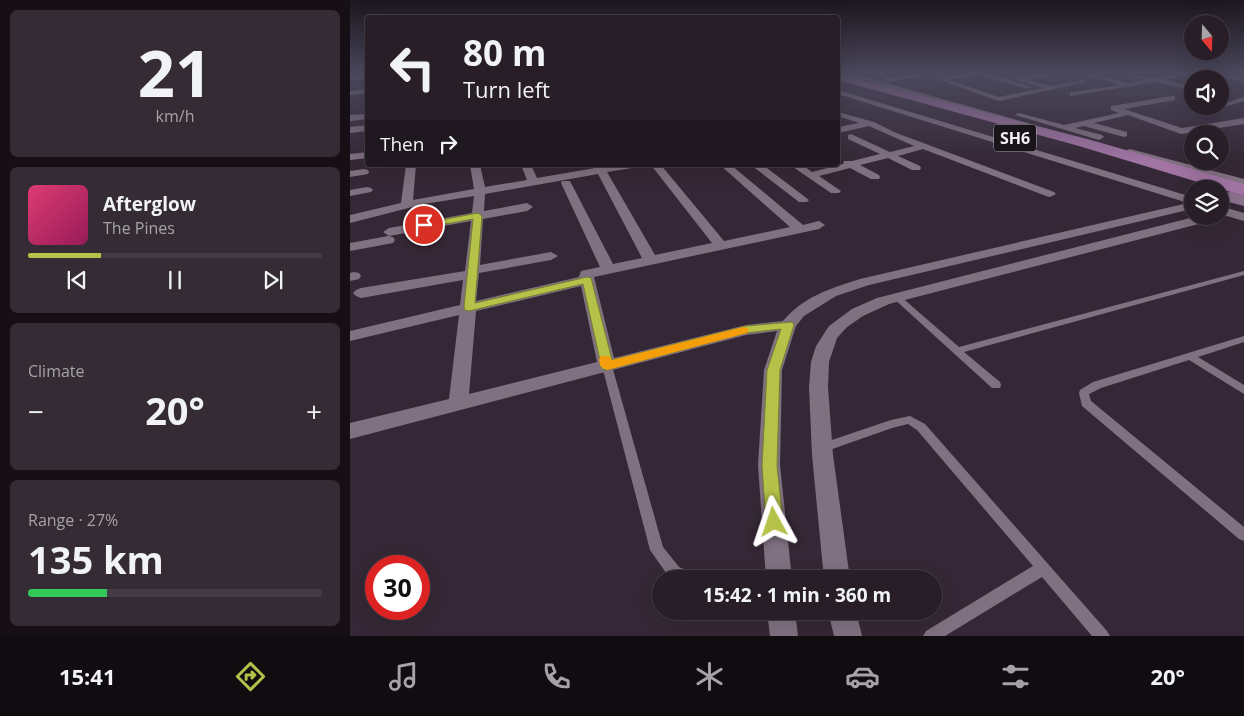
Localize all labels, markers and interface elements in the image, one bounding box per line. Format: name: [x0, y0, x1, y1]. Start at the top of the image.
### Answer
north arrow: [1184, 15, 1229, 60]
map controls: [1184, 15, 1229, 225]
text: 21: [138, 28, 212, 116]
text: 80 m: [463, 29, 546, 76]
icon: left: [380, 35, 445, 100]
button: sound: [1184, 70, 1229, 115]
text: Turn left: [463, 74, 550, 104]
text: km/h: [156, 105, 194, 127]
road number: SH6: [994, 125, 1036, 152]
button: search: [1184, 125, 1229, 170]
icon: right: [434, 130, 462, 158]
text: Then: [380, 131, 424, 157]
button: layers: [1184, 180, 1229, 225]
text: Afterglow: [103, 191, 196, 217]
pin: [403, 204, 445, 246]
icon: arrive: [410, 211, 438, 239]
text: The Pines: [103, 217, 175, 239]
icon: previous: [63, 266, 91, 294]
icon: pause: [161, 266, 189, 294]
icon: next: [259, 266, 287, 294]
text: Climate: [28, 360, 85, 382]
text: 20°: [145, 384, 205, 436]
text: −: [28, 392, 44, 430]
text: +: [306, 392, 322, 430]
position arrow: [747, 495, 799, 547]
text: Range · 27%: [28, 509, 118, 531]
text: 135 km: [28, 533, 164, 585]
speed limit sign: 30: [365, 555, 430, 620]
text: 15:42 · 1 min · 360 m: [703, 582, 891, 608]
icon: directions: [233, 659, 268, 694]
icon: music: [386, 659, 421, 694]
icon: phone: [539, 659, 574, 694]
icon: climate: [692, 659, 727, 694]
icon: car: [845, 659, 880, 694]
icon: filters: [998, 659, 1033, 694]
text: 15:41: [59, 661, 116, 691]
text: 20°: [1150, 661, 1185, 691]

